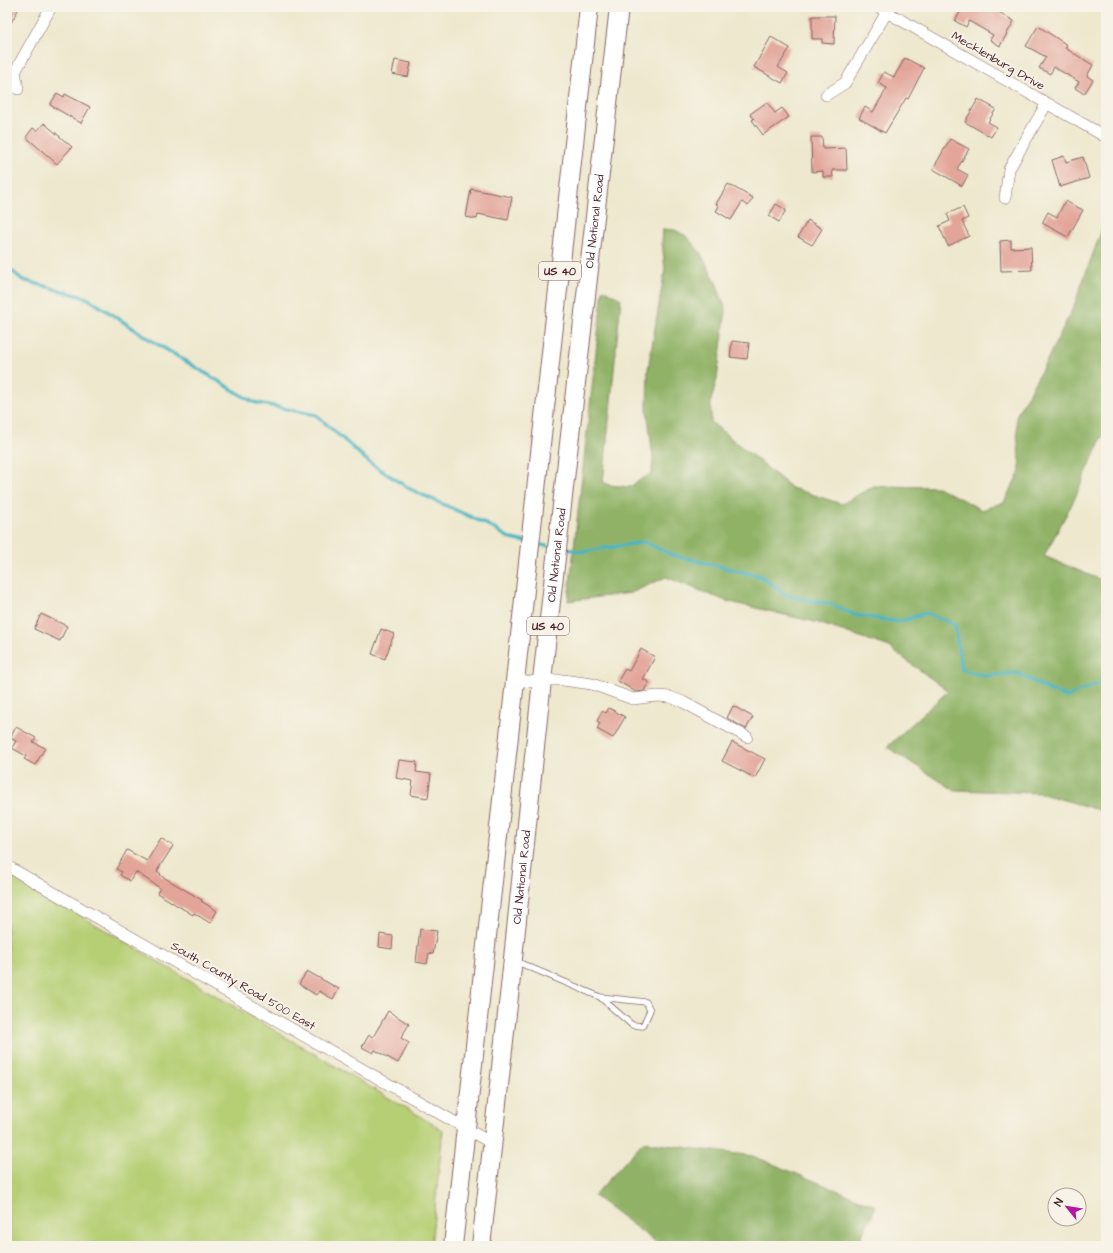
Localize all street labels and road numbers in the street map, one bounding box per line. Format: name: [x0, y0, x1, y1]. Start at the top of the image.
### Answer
street label: Mecklenburg Drive: [948, 27, 1048, 96]
street label: Old National Road: [581, 173, 608, 269]
road number: US 40: [539, 262, 581, 280]
street label: Old National Road: [542, 507, 570, 603]
road number: US 40: [527, 617, 569, 635]
street label: Old National Road: [508, 829, 535, 925]
street label: South County Road 500 East: [167, 937, 319, 1035]

